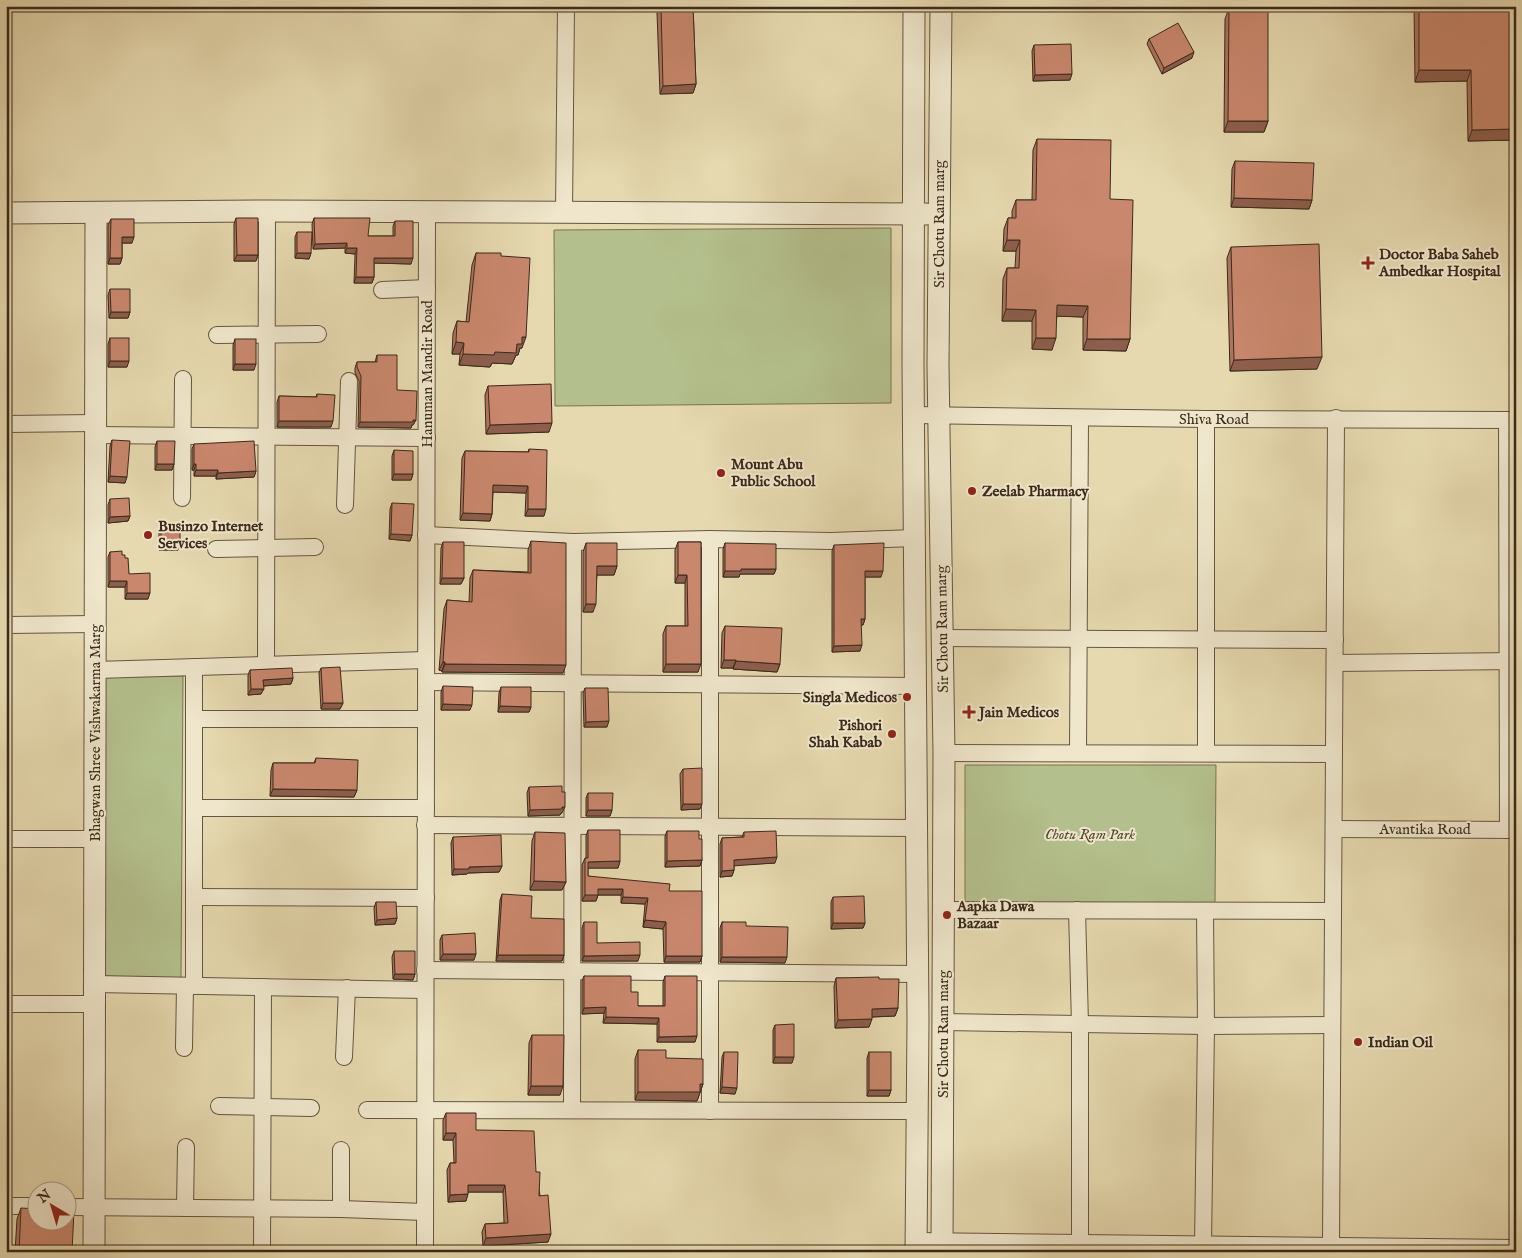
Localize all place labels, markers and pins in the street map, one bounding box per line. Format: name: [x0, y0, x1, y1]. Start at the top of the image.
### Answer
place label: Doctor Baba Saheb Ambedkar Hospital: [1378, 245, 1502, 281]
marker: Doctor Baba Saheb Ambedkar Hospital: [1361, 256, 1375, 270]
place label: Mount Abu Public School: [731, 455, 816, 491]
marker: Mount Abu Public School: [715, 467, 727, 479]
place label: Zeelab Pharmacy: [982, 482, 1089, 501]
marker: Zeelab Pharmacy: [966, 485, 978, 497]
place label: Businzo Internet Services: [158, 517, 264, 553]
marker: Businzo Internet Services: [142, 529, 154, 541]
place label: Singla Medicos: [803, 688, 898, 707]
marker: Singla Medicos: [901, 691, 913, 703]
place label: Jain Medicos: [977, 703, 1060, 722]
marker: Jain Medicos: [963, 706, 975, 718]
place label: Pishori Shah Kabab: [809, 716, 882, 752]
marker: Pishori Shah Kabab: [886, 728, 898, 740]
place label: Aapka Dawa Bazaar: [956, 897, 1035, 933]
marker: Aapka Dawa Bazaar: [941, 909, 953, 921]
place label: Indian Oil: [1368, 1033, 1434, 1052]
marker: Indian Oil: [1352, 1036, 1364, 1048]

